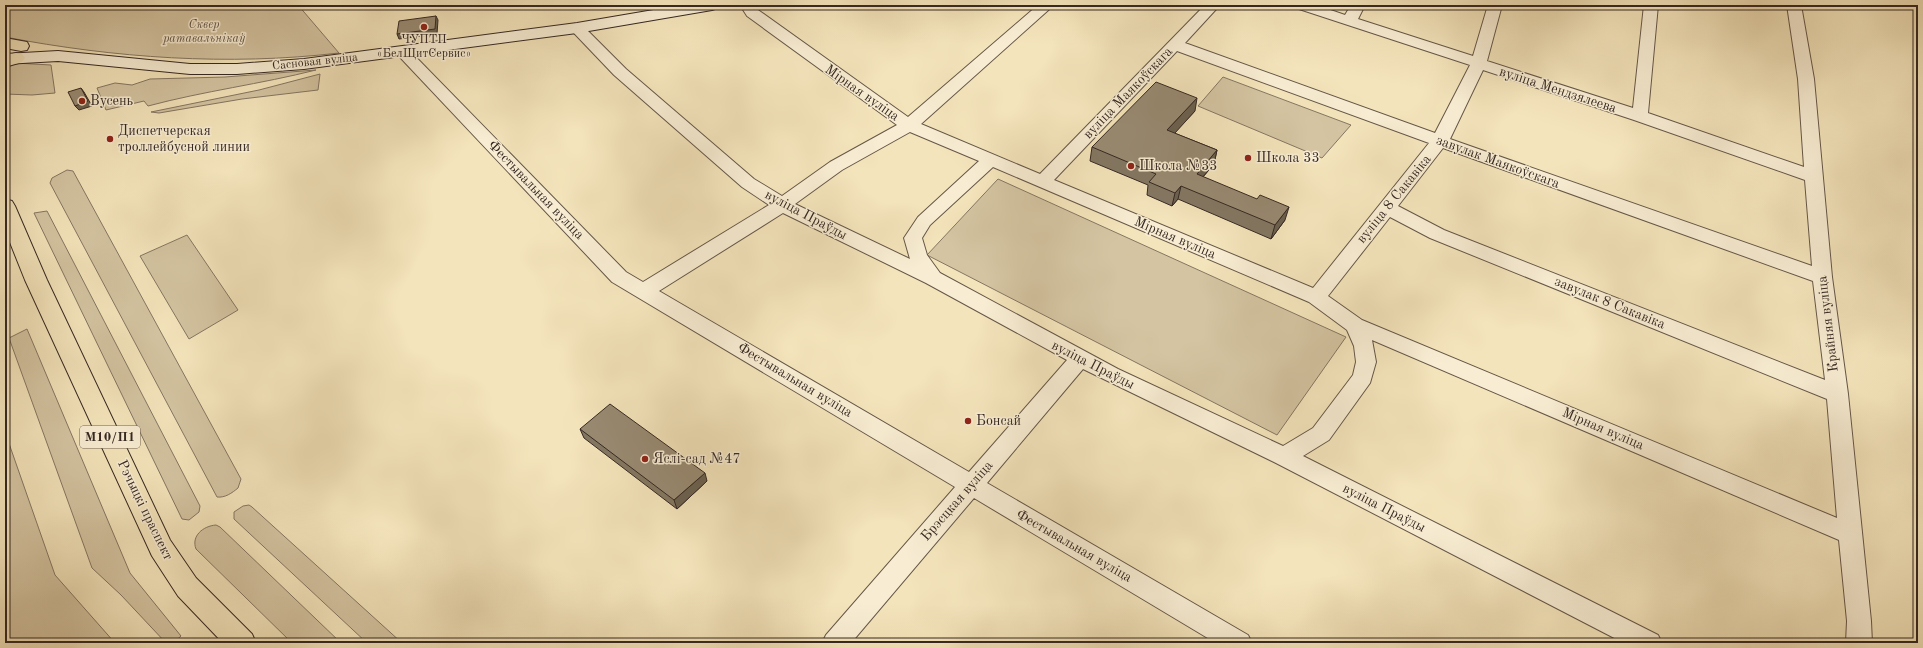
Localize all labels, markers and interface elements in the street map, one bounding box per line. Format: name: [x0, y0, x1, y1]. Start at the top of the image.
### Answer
park label: Сквер ратавальнікаў: [162, 19, 246, 45]
marker: ЧУПТП «БелЩитСервис»: [419, 22, 429, 32]
place label: ЧУПТП «БелЩитСервис»: [377, 34, 471, 60]
street label: вуліца Маякоўскага: [1081, 44, 1175, 142]
street label: Сасновая вуліца: [271, 51, 359, 72]
street label: Мірная вуліца: [822, 62, 902, 124]
street label: вуліца Мендзялеева: [1498, 64, 1618, 116]
place label: Вусень: [90, 94, 134, 108]
marker: Вусень: [77, 96, 87, 106]
place label: Диспетчерская троллейбусной линии: [118, 124, 250, 154]
street label: завулак Маякоўскага: [1434, 133, 1562, 191]
marker: Диспетчерская троллейбусной линии: [105, 134, 115, 144]
street label: Фестывальная вуліца: [485, 138, 587, 242]
place label: Школа 33: [1256, 151, 1320, 165]
street label: вуліца 8 Сакавіка: [1354, 152, 1434, 246]
marker: Школа 33: [1243, 153, 1253, 163]
place label: Школа №33: [1139, 159, 1217, 173]
marker: Школа №33: [1126, 161, 1136, 171]
street label: вуліца Праўды: [763, 188, 849, 242]
street label: Мірная вуліца: [1132, 214, 1218, 262]
street label: завулак 8 Сакавіка: [1553, 274, 1667, 332]
street label: Крайняя вуліца: [1815, 275, 1841, 373]
street label: вуліца Праўды: [1049, 338, 1137, 392]
street label: Фестывальная вуліца: [735, 340, 855, 420]
street label: Мірная вуліца: [1560, 405, 1646, 453]
place label: Бонсай: [976, 414, 1021, 428]
marker: Бонсай: [963, 416, 973, 426]
road number: М10/П1: [80, 426, 140, 448]
place label: Яслі-сад №47: [653, 452, 741, 466]
marker: Яслі-сад №47: [640, 454, 650, 464]
street label: Рэчыцкі праспект: [115, 458, 175, 563]
street label: Брэсцкая вуліца: [919, 458, 996, 544]
street label: вуліца Праўды: [1340, 481, 1428, 535]
street label: Фестывальная вуліца: [1014, 507, 1134, 585]

